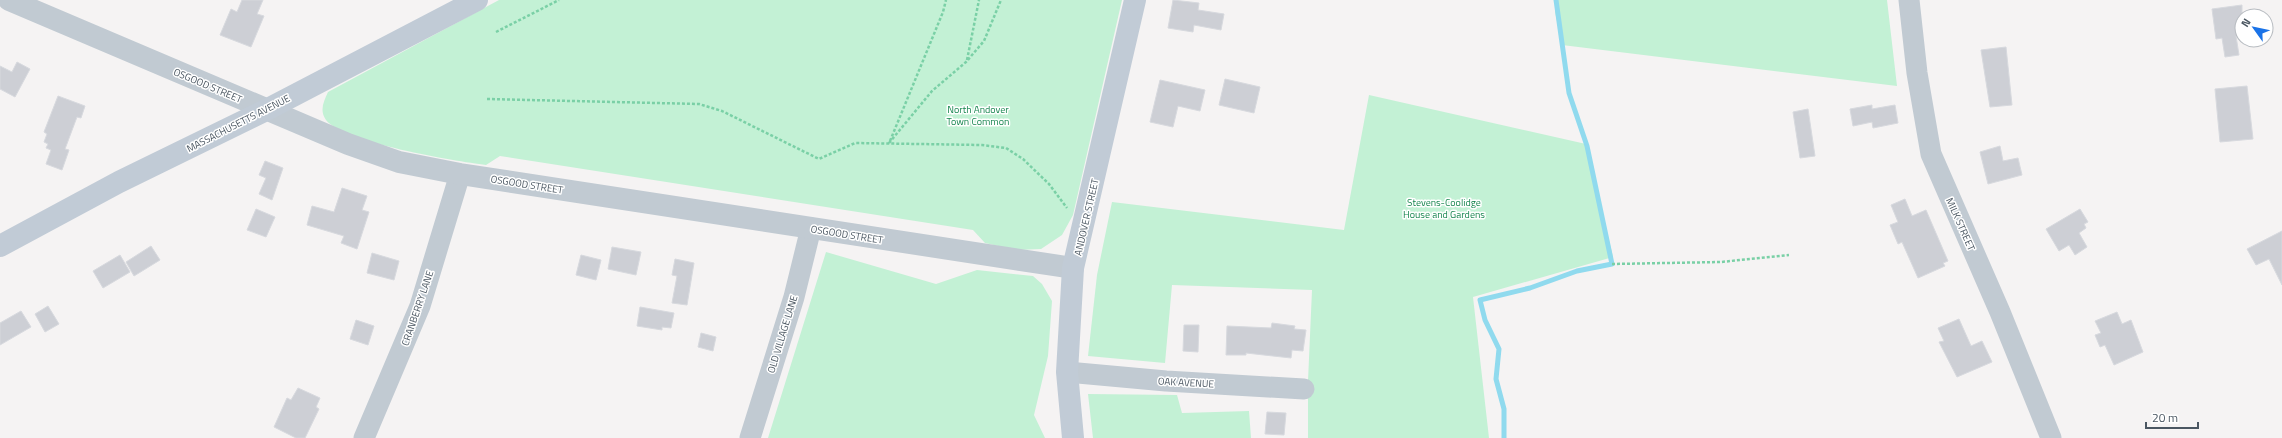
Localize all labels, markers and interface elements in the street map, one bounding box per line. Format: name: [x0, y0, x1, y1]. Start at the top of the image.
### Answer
north arrow: [2234, 8, 2274, 48]
text: N: [2237, 15, 2254, 30]
street label: OSGOOD STREET: [171, 64, 245, 107]
street label: MASSACHUSETTS AVENUE: [184, 91, 293, 156]
park label: North Andover Town Common: [947, 102, 1009, 129]
street label: OSGOOD STREET: [490, 171, 565, 198]
street label: ANDOVER STREET: [1070, 176, 1103, 257]
park label: Stevens-Coolidge House and Gardens: [1403, 195, 1485, 222]
street label: MILK STREET: [1942, 195, 1979, 254]
street label: OSGOOD STREET: [810, 221, 885, 248]
street label: CRANBERRY LANE: [398, 268, 438, 348]
street label: OLD VILLAGE LANE: [764, 293, 802, 375]
street label: OAK AVENUE: [1158, 374, 1215, 391]
scale bar: [2146, 404, 2198, 430]
text: 20 m: [2152, 408, 2178, 427]

